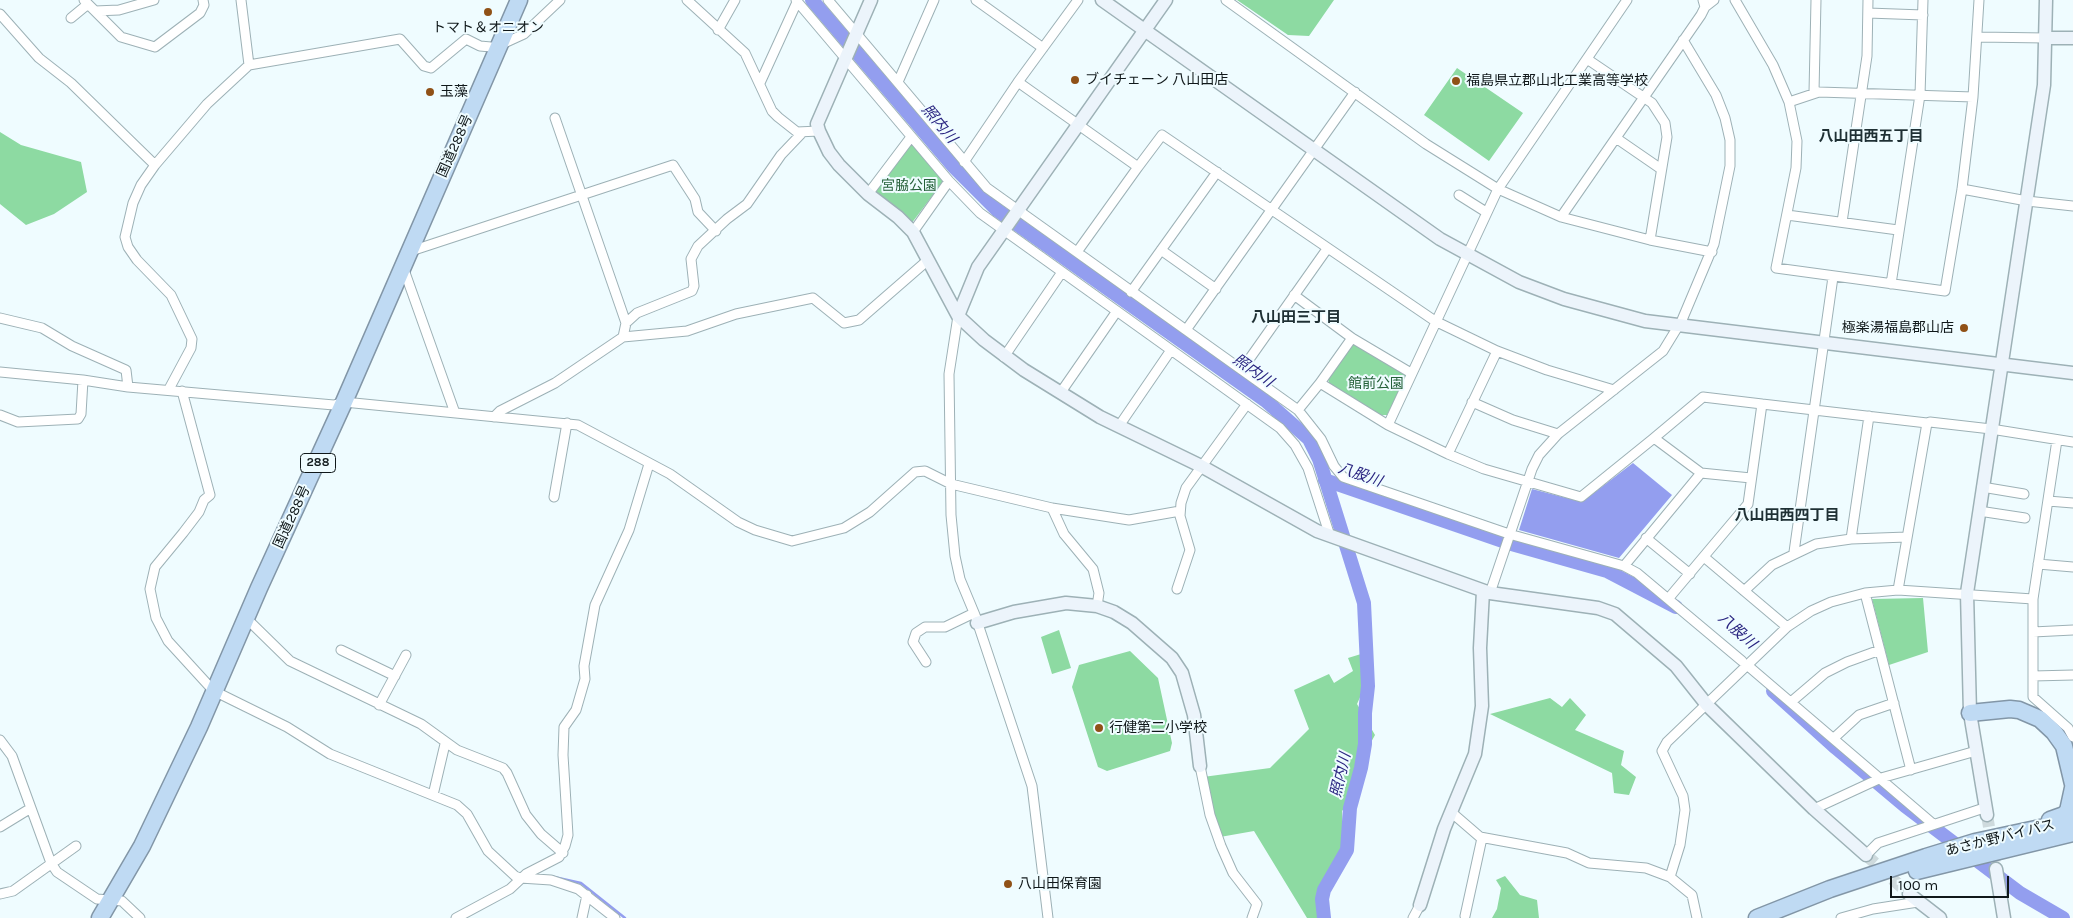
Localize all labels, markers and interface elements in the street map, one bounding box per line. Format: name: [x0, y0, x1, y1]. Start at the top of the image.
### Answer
marker: トマト＆オニオン: [482, 6, 494, 18]
place label: トマト＆オニオン: [432, 20, 544, 36]
place label: ブイチェーン 八山田店: [1085, 72, 1228, 88]
place label: 福島県立郡山北工業高等学校: [1466, 73, 1648, 89]
marker: ブイチェーン 八山田店: [1069, 74, 1081, 86]
marker: 福島県立郡山北工業高等学校: [1450, 75, 1462, 87]
place label: 玉藻: [440, 84, 468, 100]
marker: 玉藻: [424, 86, 436, 98]
water label: 照内川: [918, 101, 960, 147]
street label: 国道288号: [434, 112, 476, 180]
district label: 八山田西五丁目: [1819, 128, 1923, 146]
park label: 宮脇公園: [881, 178, 937, 194]
district label: 八山田三丁目: [1251, 309, 1341, 327]
place label: 極楽湯福島郡山店: [1842, 320, 1954, 336]
marker: 極楽湯福島郡山店: [1958, 322, 1970, 334]
water label: 照内川: [1229, 351, 1277, 391]
park label: 館前公園: [1348, 376, 1404, 392]
road number: 288: [300, 453, 336, 472]
water label: 八股川: [1336, 459, 1384, 491]
street label: 国道288号: [270, 483, 314, 551]
district label: 八山田西四丁目: [1735, 507, 1839, 525]
water label: 八股川: [1714, 609, 1760, 653]
place label: 行健第二小学校: [1109, 720, 1207, 736]
marker: 行健第二小学校: [1093, 722, 1105, 734]
water label: 照内川: [1327, 751, 1355, 799]
street label: あさか野バイパス: [1944, 816, 2056, 860]
scale bar: [1893, 866, 2012, 898]
place label: 八山田保育園: [1018, 876, 1102, 892]
text: 100 m: [1898, 876, 1938, 894]
marker: 八山田保育園: [1002, 878, 1014, 890]

